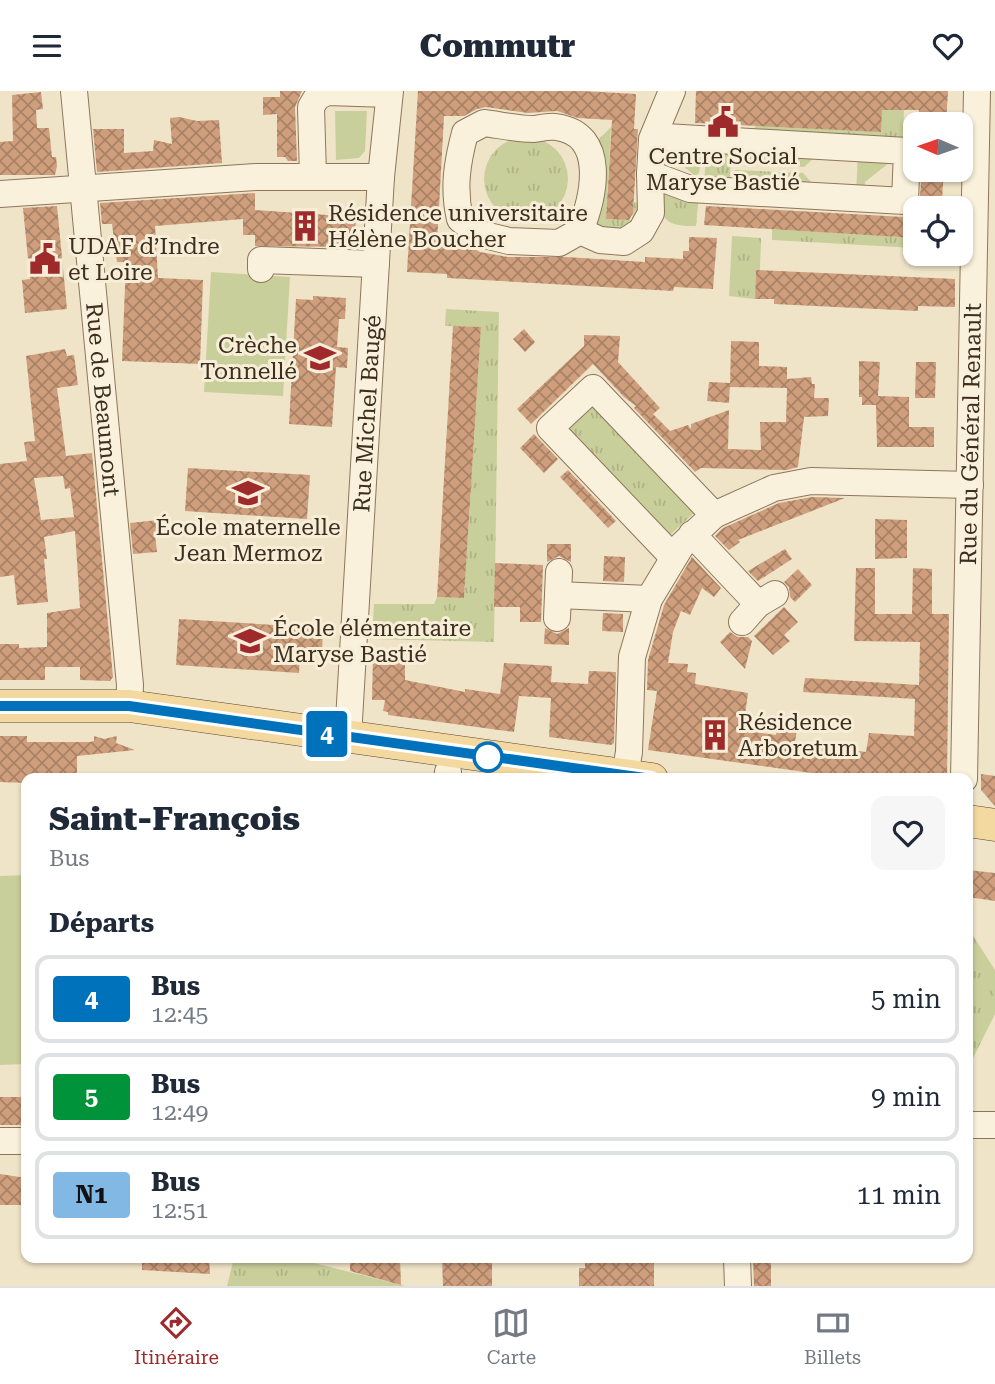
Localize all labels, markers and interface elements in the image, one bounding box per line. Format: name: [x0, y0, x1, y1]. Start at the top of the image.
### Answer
icon: menu: [28, 27, 66, 65]
text: Commutr: [419, 27, 576, 65]
icon: heart: [929, 27, 967, 65]
public building icon: Centre Social Maryse Bastié: [706, 105, 740, 139]
north arrow: [903, 112, 973, 182]
map controls: [903, 112, 973, 266]
place label: Centre Social Maryse Bastié: [646, 143, 800, 196]
button: locate: [903, 196, 973, 266]
place label: Résidence universitaire Hélène Boucher: [328, 200, 588, 253]
building icon: Résidence universitaire Hélène Boucher: [288, 209, 322, 243]
place label: UDAF d’Indre et Loire: [68, 233, 220, 286]
public building icon: UDAF d’Indre et Loire: [28, 242, 62, 276]
street label: Rue de Beaumont: [81, 301, 126, 498]
street label: Rue du Général Renault: [955, 302, 986, 565]
street label: Rue Michel Baugé: [348, 314, 386, 513]
place label: Crèche Tonnellé: [200, 332, 297, 385]
school or university icon: Crèche Tonnellé: [303, 341, 337, 375]
school or university icon: École maternelle Jean Mermoz: [231, 476, 265, 510]
place label: École maternelle Jean Mermoz: [155, 514, 341, 567]
place label: École élémentaire Maryse Bastié: [273, 615, 471, 668]
school or university icon: École élémentaire Maryse Bastié: [233, 624, 267, 658]
place label: Résidence Arboretum: [738, 709, 858, 762]
line badge: 4: [304, 711, 350, 757]
building icon: Résidence Arboretum: [698, 718, 732, 752]
text: 4: [320, 720, 334, 748]
unlabelled marker: [473, 742, 503, 772]
button: heart: [871, 796, 945, 870]
text: Saint-François: [49, 799, 300, 838]
text: Bus: [49, 845, 89, 872]
text: Départs: [49, 908, 154, 938]
text: Bus: [151, 971, 200, 1001]
text: 5 min: [871, 984, 941, 1014]
text: 4: [85, 985, 98, 1013]
text: 12:45: [151, 1001, 208, 1028]
text: Bus: [151, 1069, 200, 1099]
text: 9 min: [871, 1082, 941, 1112]
text: 5: [85, 1083, 98, 1111]
text: 12:49: [151, 1099, 208, 1126]
text: Bus: [151, 1167, 200, 1197]
text: 11 min: [857, 1180, 941, 1210]
text: N1: [76, 1181, 107, 1209]
text: 12:51: [151, 1197, 208, 1224]
tab: Itinéraire: [134, 1304, 219, 1369]
tab: Carte: [487, 1304, 536, 1369]
tab: Billets: [804, 1304, 861, 1369]

